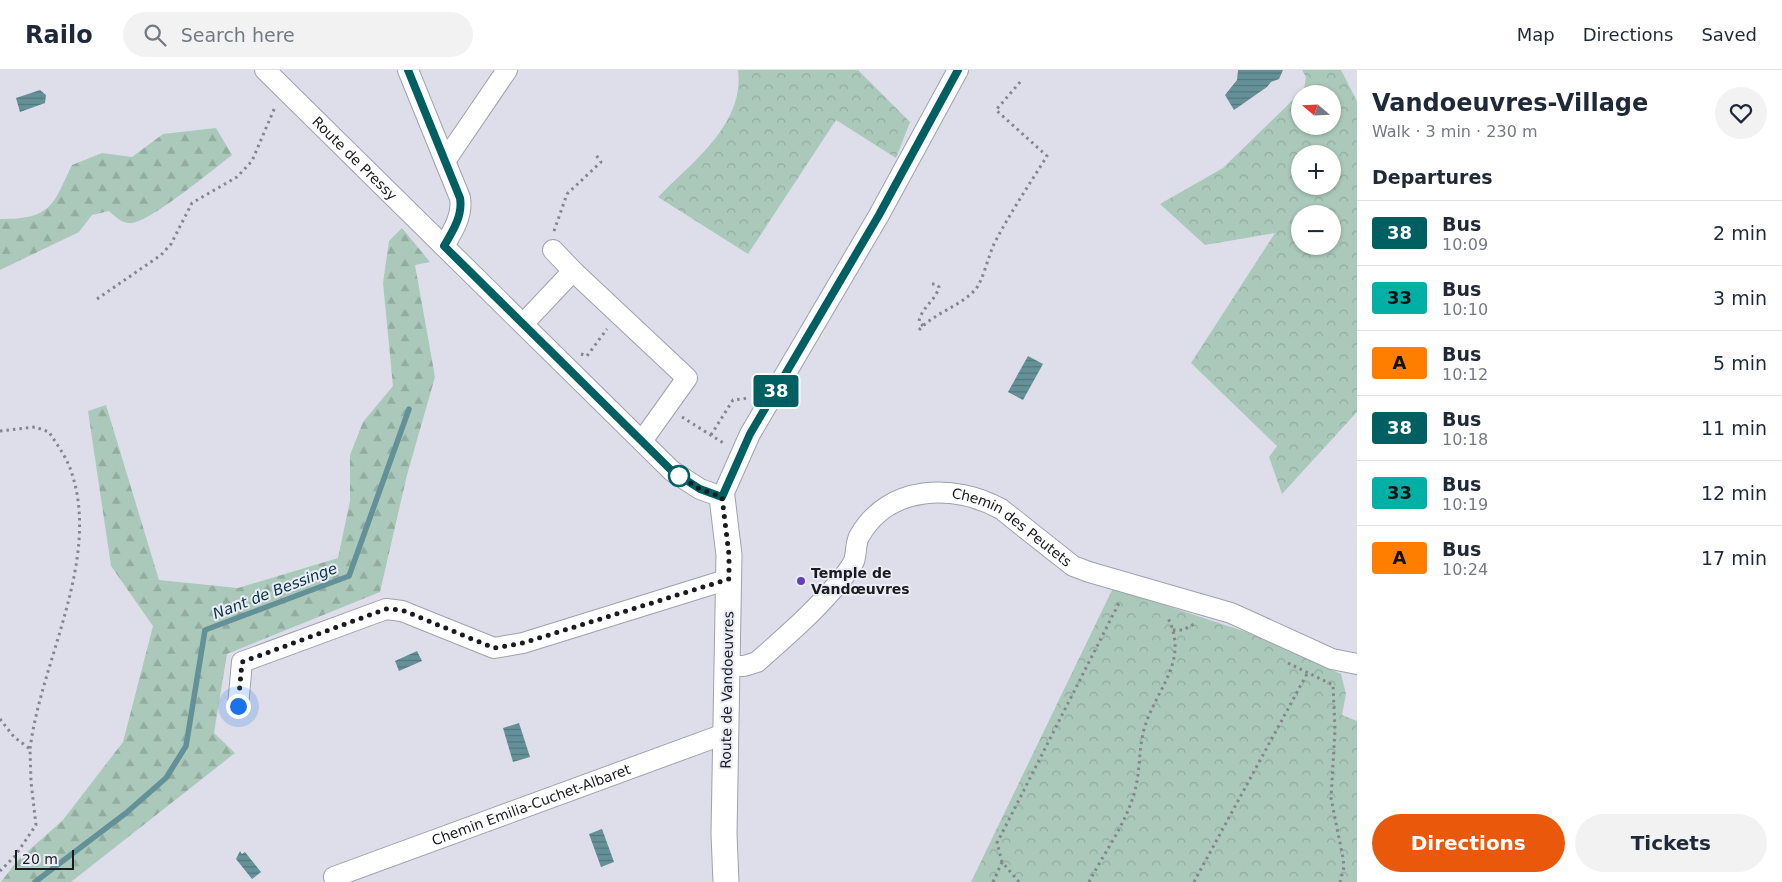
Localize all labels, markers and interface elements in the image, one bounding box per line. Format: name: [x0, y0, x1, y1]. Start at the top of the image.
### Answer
search box: [123, 12, 473, 57]
text: Railo: [25, 21, 93, 49]
icon: search: [141, 21, 169, 49]
text: Search here: [181, 24, 295, 46]
text: Map: [1517, 24, 1555, 45]
text: Directions: [1583, 24, 1673, 45]
text: Saved: [1701, 24, 1757, 45]
north arrow: [1291, 85, 1341, 135]
map controls: [1291, 85, 1341, 255]
button: heart: [1715, 87, 1767, 139]
text: Vandoeuvres-Village: [1372, 89, 1648, 117]
street label: Route de Pressy: [309, 113, 400, 204]
text: Walk · 3 min · 230 m: [1372, 122, 1537, 141]
button: +: [1291, 145, 1341, 195]
text: Departures: [1372, 166, 1493, 188]
button: −: [1291, 205, 1341, 255]
text: Bus: [1442, 213, 1481, 235]
text: 38: [1387, 222, 1412, 243]
text: 2 min: [1713, 222, 1767, 244]
text: 10:09: [1442, 235, 1488, 254]
text: Bus: [1442, 278, 1481, 300]
text: 33: [1387, 287, 1412, 308]
text: 3 min: [1713, 287, 1767, 309]
text: 10:10: [1442, 300, 1488, 319]
text: Bus: [1442, 343, 1481, 365]
text: A: [1393, 352, 1406, 373]
text: 5 min: [1713, 352, 1767, 374]
text: 10:12: [1442, 365, 1488, 384]
line badge: 38: [754, 375, 798, 407]
text: 38: [763, 380, 789, 401]
text: Bus: [1442, 408, 1481, 430]
text: 38: [1387, 417, 1412, 438]
text: 11 min: [1701, 417, 1767, 439]
text: 10:18: [1442, 430, 1488, 449]
unlabelled marker: [668, 465, 690, 487]
text: Bus: [1442, 473, 1481, 495]
text: 33: [1387, 482, 1412, 503]
text: 12 min: [1701, 482, 1767, 504]
street label: Chemin des Peutets: [951, 485, 1075, 570]
text: 10:19: [1442, 495, 1488, 514]
text: Bus: [1442, 538, 1481, 560]
text: A: [1393, 547, 1406, 568]
text: 17 min: [1701, 547, 1767, 569]
water label: Nant de Bessinge: [210, 559, 340, 623]
text: 10:24: [1442, 560, 1488, 579]
place label: Temple de Vandœuvres: [811, 565, 910, 597]
marker: Temple de Vandœuvres: [795, 575, 807, 587]
street label: Route de Vandoeuvres: [718, 611, 736, 769]
your location: [226, 694, 251, 719]
street label: Chemin Emilia-Cuchet-Albaret: [430, 761, 633, 848]
button: Directions: [1372, 814, 1565, 872]
button: Tickets: [1575, 814, 1767, 872]
scale bar: [15, 847, 74, 870]
text: 20 m: [22, 851, 58, 867]

